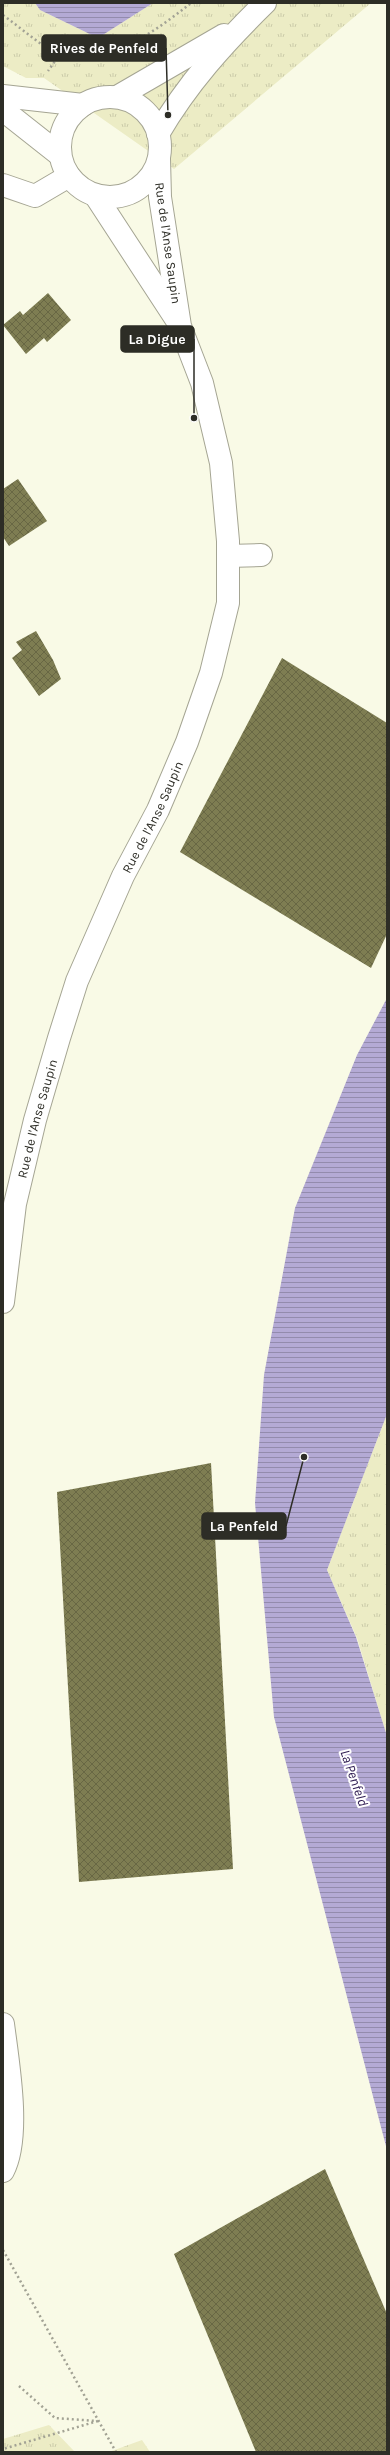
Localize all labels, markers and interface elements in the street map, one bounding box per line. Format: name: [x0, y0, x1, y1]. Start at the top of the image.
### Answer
callout: Rives de Penfeld: [42, 35, 166, 61]
text: Rives de Penfeld: [50, 40, 158, 57]
street label: Rue de l'Anse Saupin: [152, 181, 184, 305]
callout: La Digue: [121, 326, 194, 352]
text: La Digue: [128, 331, 186, 348]
street label: Rue de l'Anse Saupin: [119, 759, 186, 875]
street label: Rue de l'Anse Saupin: [14, 1057, 60, 1180]
callout: La Penfeld: [202, 1513, 286, 1539]
text: La Penfeld: [210, 1518, 278, 1535]
water label: La Penfeld: [336, 1747, 372, 1809]

